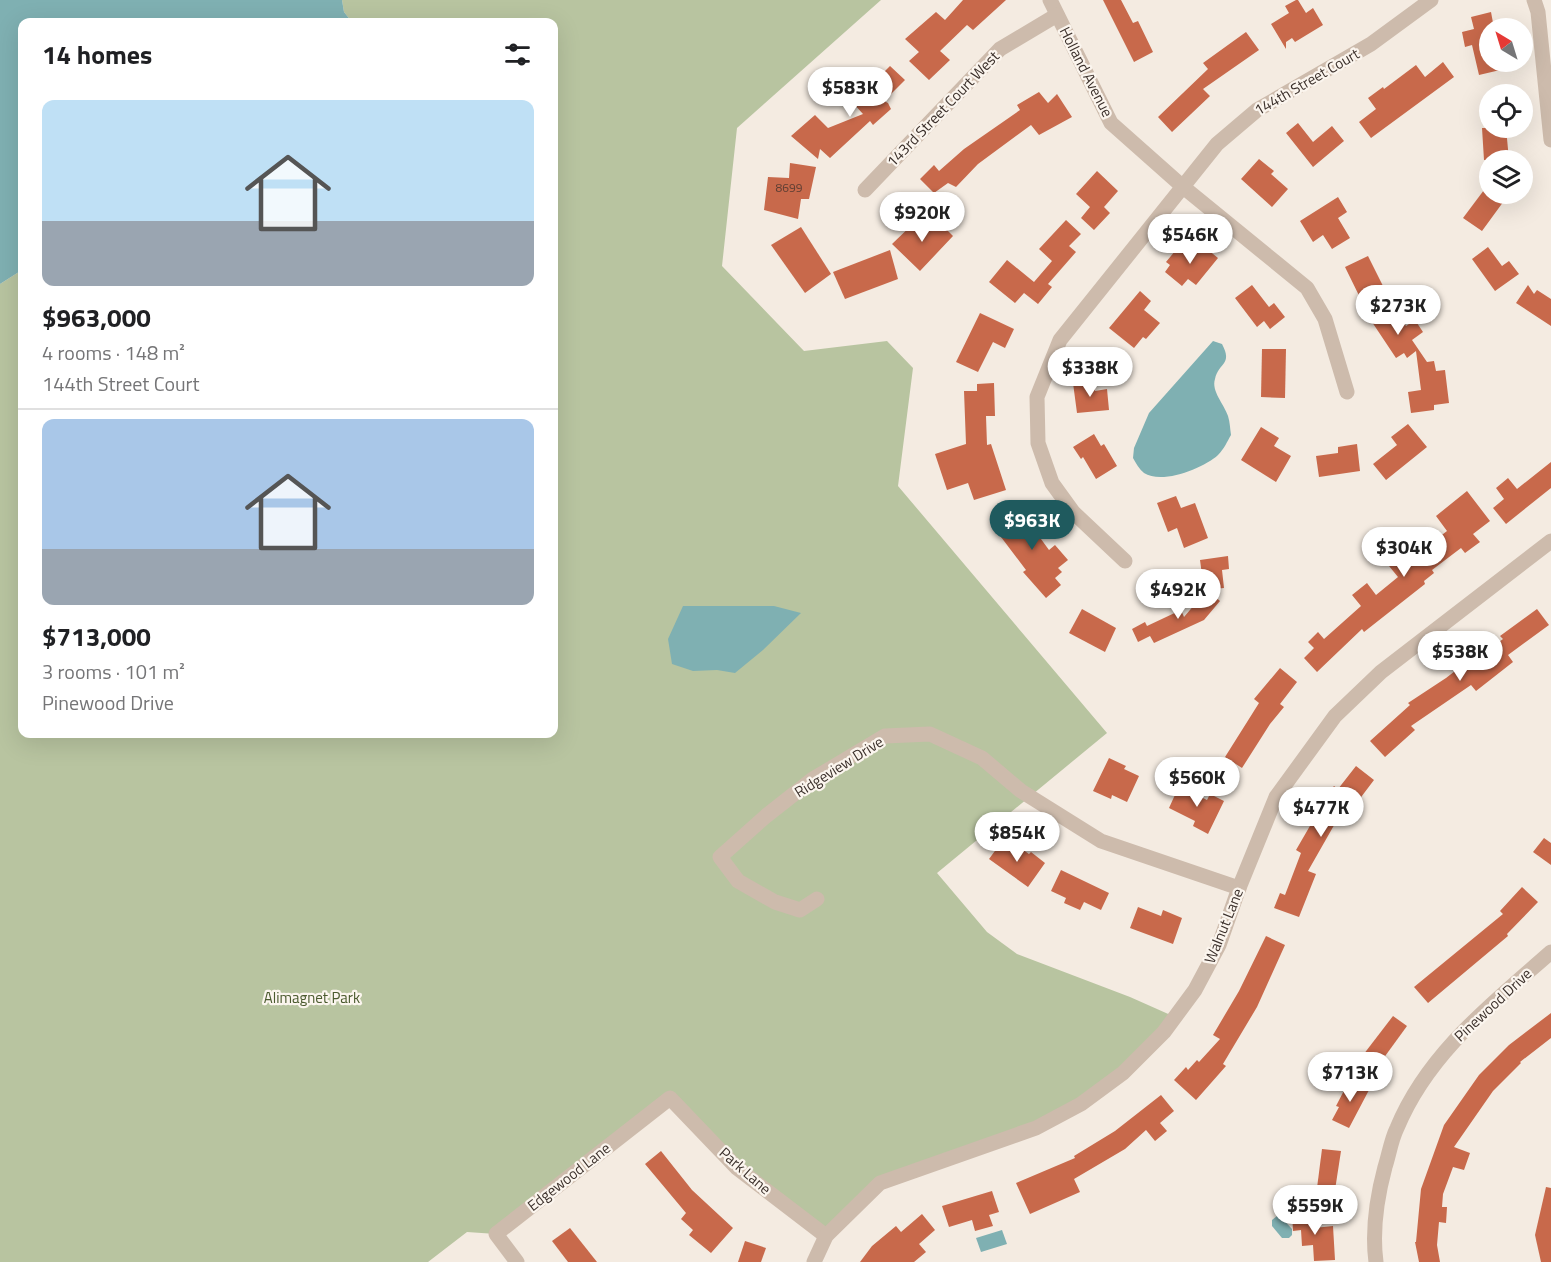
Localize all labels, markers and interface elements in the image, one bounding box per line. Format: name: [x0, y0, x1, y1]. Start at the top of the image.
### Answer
north arrow: [1479, 18, 1533, 72]
map controls: [1479, 18, 1533, 204]
street label: Holland Avenue: [1054, 23, 1119, 121]
text: 14 homes: [42, 35, 152, 74]
icon: filters: [501, 38, 534, 71]
street label: 144th Street Court: [1250, 42, 1364, 121]
street label: 143rd Street Court West: [881, 45, 1005, 172]
pin: $583K: [808, 67, 892, 118]
text: $583K: [822, 71, 878, 102]
button: locate: [1479, 84, 1533, 138]
icon: home: [234, 139, 342, 247]
button: layers: [1479, 150, 1533, 204]
house number: 8699: [776, 178, 803, 197]
pin: $920K: [880, 192, 964, 243]
text: $920K: [894, 196, 950, 227]
pin: $546K: [1148, 214, 1232, 265]
text: $546K: [1162, 218, 1218, 249]
pin: $273K: [1356, 285, 1440, 336]
text: $273K: [1370, 289, 1426, 320]
text: $963,000: [42, 298, 151, 337]
text: 4 rooms · 148 m²: [42, 337, 185, 368]
pin: $338K: [1048, 347, 1132, 398]
text: $338K: [1062, 351, 1118, 382]
text: 144th Street Court: [42, 368, 200, 399]
icon: home: [234, 458, 342, 566]
pin: $963K: [990, 500, 1074, 551]
text: $963K: [1004, 504, 1060, 535]
pin: $304K: [1362, 527, 1446, 578]
text: $304K: [1376, 531, 1432, 562]
pin: $492K: [1136, 569, 1220, 620]
text: $492K: [1150, 573, 1206, 604]
text: $713,000: [42, 617, 151, 656]
pin: $538K: [1418, 631, 1502, 682]
text: $538K: [1432, 635, 1488, 666]
text: 3 rooms · 101 m²: [42, 656, 185, 687]
text: Pinewood Drive: [42, 687, 174, 718]
street label: Ridgeview Drive: [790, 730, 888, 803]
pin: $560K: [1155, 757, 1239, 808]
text: $560K: [1169, 761, 1225, 792]
pin: $477K: [1279, 787, 1363, 838]
text: $477K: [1293, 791, 1349, 822]
pin: $854K: [975, 812, 1059, 863]
text: $854K: [989, 816, 1045, 847]
street label: Walnut Lane: [1198, 885, 1249, 967]
street label: Pinewood Drive: [1449, 962, 1537, 1047]
park label: Alimagnet Park: [264, 986, 360, 1009]
pin: $713K: [1308, 1052, 1392, 1103]
text: $713K: [1322, 1056, 1378, 1087]
street label: Edgewood Lane: [522, 1137, 615, 1216]
street label: Park Lane: [714, 1141, 776, 1200]
pin: $559K: [1273, 1185, 1357, 1236]
text: $559K: [1287, 1189, 1343, 1220]

